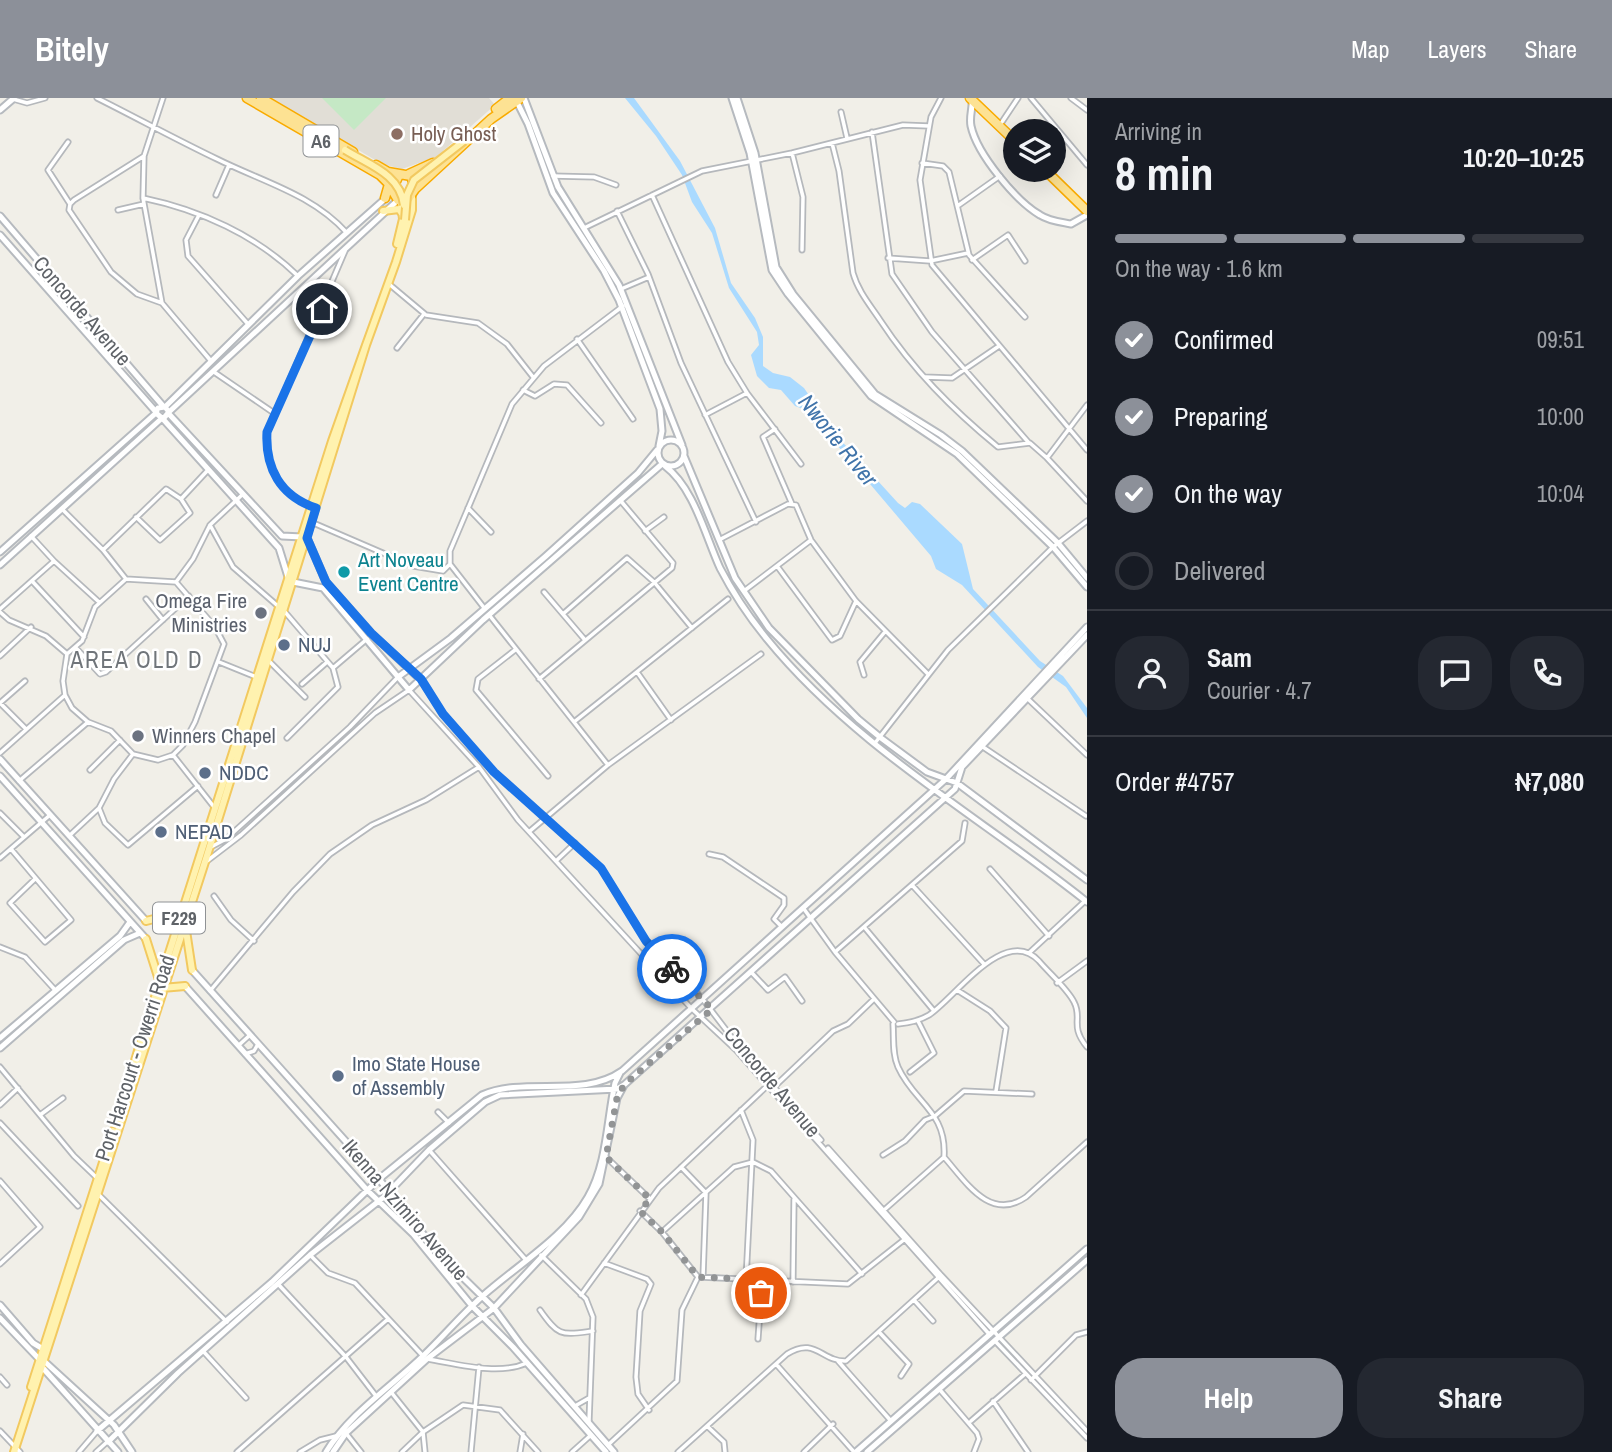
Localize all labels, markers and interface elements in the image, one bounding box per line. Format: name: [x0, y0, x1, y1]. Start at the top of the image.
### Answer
text: Bitely: [35, 27, 109, 71]
text: Map: [1351, 33, 1389, 65]
text: Layers: [1427, 33, 1486, 65]
text: Share: [1524, 33, 1577, 65]
text: Arriving in: [1115, 116, 1202, 147]
place label: Holy Ghost: [411, 119, 496, 148]
map controls: [1003, 119, 1066, 182]
button: layers: [1003, 119, 1066, 182]
road number: A6: [304, 126, 338, 156]
marker: Holy Ghost: [389, 126, 405, 142]
text: 10:20–10:25: [1463, 140, 1584, 175]
text: 8 min: [1115, 142, 1214, 204]
street label: Concorde Avenue: [27, 250, 138, 372]
text: On the way · 1.6 km: [1115, 253, 1283, 284]
pin: [292, 279, 352, 339]
icon: home: [303, 290, 341, 328]
icon: check: [1115, 321, 1153, 359]
text: Confirmed: [1174, 322, 1274, 357]
text: 09:51: [1537, 324, 1584, 355]
water label: Nworie River: [792, 387, 886, 493]
icon: check: [1115, 398, 1153, 436]
text: Preparing: [1174, 399, 1268, 434]
text: 10:00: [1537, 401, 1584, 432]
icon: check: [1115, 475, 1153, 513]
text: On the way: [1174, 476, 1282, 511]
text: 10:04: [1537, 478, 1584, 509]
place label: Art Noveau Event Centre: [357, 545, 459, 598]
text: Delivered: [1174, 553, 1265, 588]
marker: Art Noveau Event Centre: [336, 564, 352, 580]
place label: Omega Fire Ministries: [155, 586, 247, 639]
marker: Omega Fire Ministries: [253, 605, 269, 621]
place label: NUJ: [298, 630, 331, 659]
button: person: [1115, 636, 1189, 710]
button: chat: [1418, 636, 1492, 710]
button: phone: [1510, 636, 1584, 710]
marker: NUJ: [276, 637, 292, 653]
text: Sam: [1207, 640, 1252, 675]
district label: AREA OLD D: [69, 644, 204, 675]
text: Courier · 4.7: [1207, 675, 1312, 706]
place label: Winners Chapel: [152, 721, 275, 750]
marker: Winners Chapel: [130, 728, 146, 744]
place label: NDDC: [219, 758, 269, 787]
text: Order #4757: [1115, 764, 1235, 799]
text: ₦7,080: [1515, 764, 1584, 799]
marker: NDDC: [197, 765, 213, 781]
place label: NEPAD: [175, 817, 233, 846]
marker: NEPAD: [153, 824, 169, 840]
road number: F229: [153, 902, 205, 933]
courier: [637, 934, 707, 1004]
icon: bike: [653, 950, 691, 988]
street label: Port Harcourt - Owerri Road: [87, 951, 182, 1165]
street label: Concorde Avenue: [717, 1020, 827, 1143]
place label: Imo State House of Assembly: [352, 1049, 480, 1102]
marker: Imo State House of Assembly: [330, 1068, 346, 1084]
street label: Ikenna Nzimiro Avenue: [336, 1133, 475, 1287]
pin: [731, 1263, 791, 1323]
icon: bag: [742, 1274, 780, 1312]
button: Help: [1115, 1358, 1343, 1438]
button: Share: [1357, 1358, 1584, 1438]

